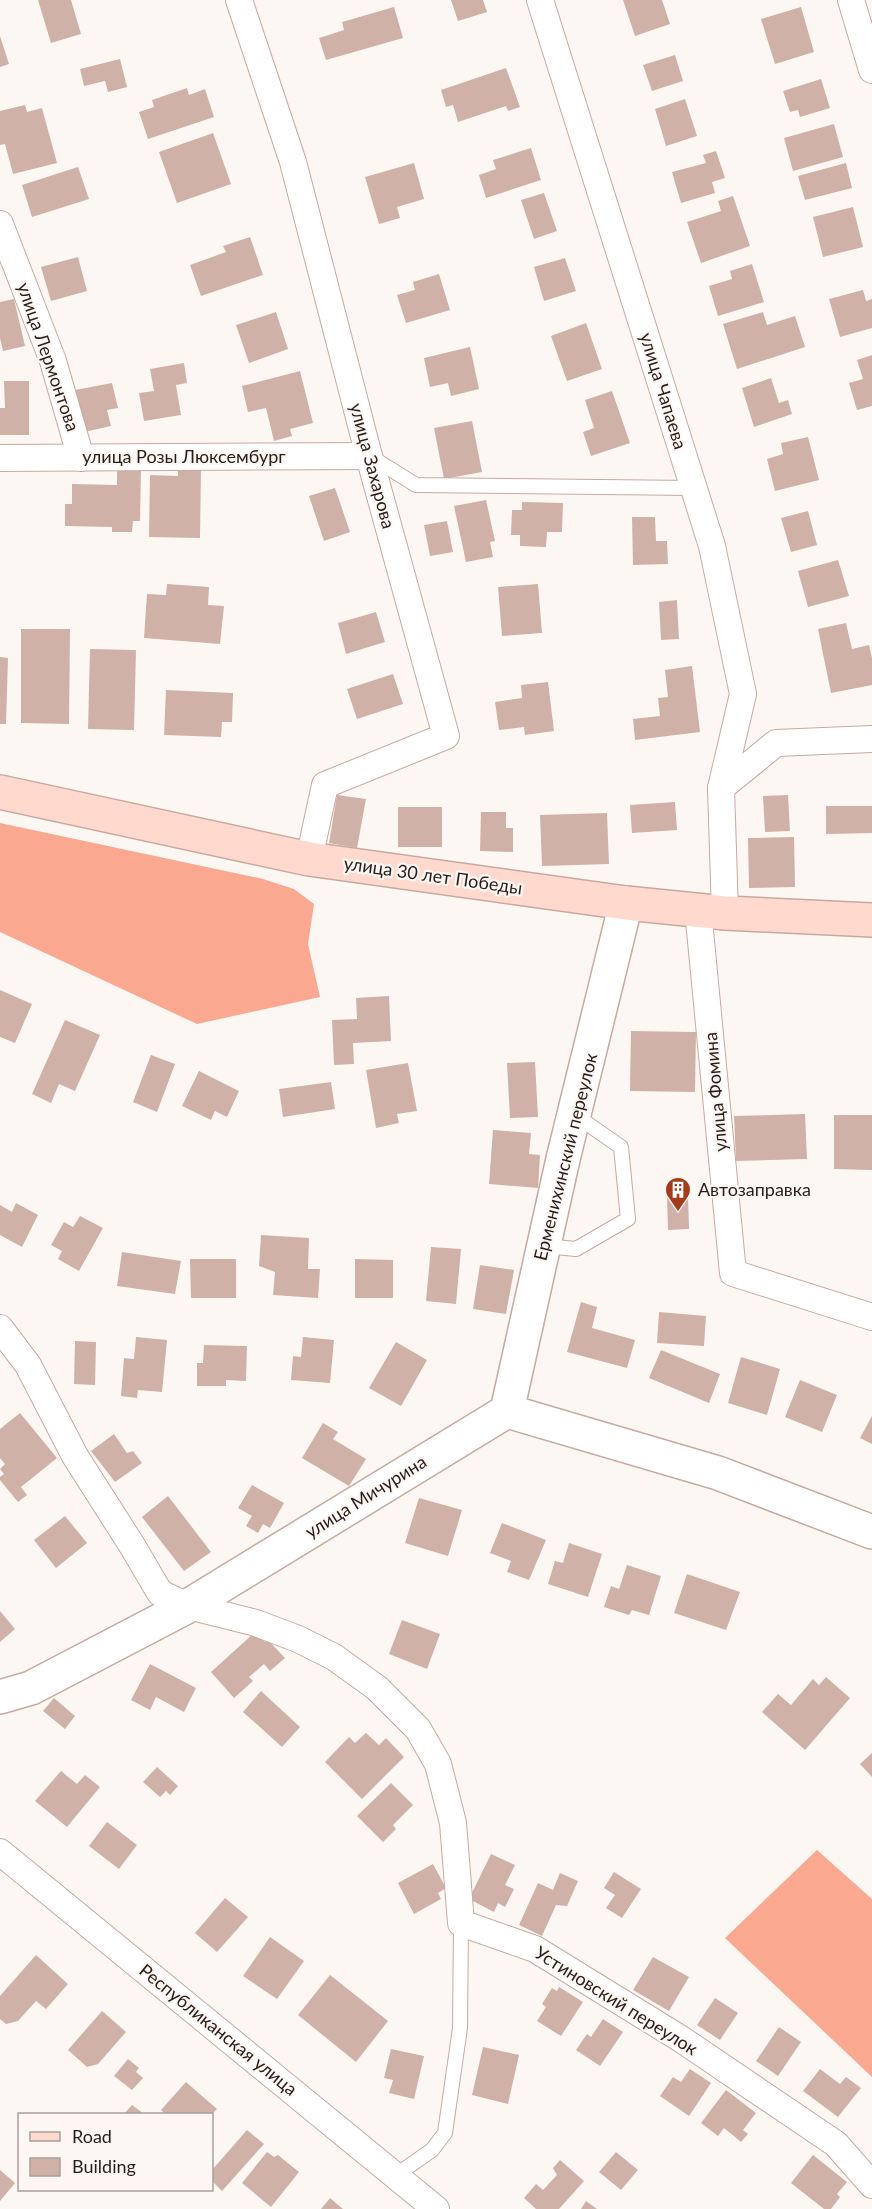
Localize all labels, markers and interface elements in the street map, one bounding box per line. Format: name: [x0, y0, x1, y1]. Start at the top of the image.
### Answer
street label: улица Лермонтова: [13, 279, 85, 434]
street label: улица Чапаева: [636, 330, 692, 452]
street label: улица Захарова: [346, 401, 400, 531]
street label: улица Розы Люксембург: [82, 445, 286, 467]
street label: улица 30 лет Победы: [342, 852, 524, 898]
street label: улица Фомина: [699, 1031, 731, 1153]
street label: Ерменихинский переулок: [529, 1050, 602, 1263]
building icon: Автозаправка: [663, 1175, 693, 1213]
place label: Автозаправка: [698, 1178, 811, 1200]
street label: улица Мичурина: [301, 1450, 430, 1542]
street label: Устиновский переулок: [531, 1941, 703, 2060]
street label: Республиканская улица: [135, 1959, 302, 2100]
legend: [18, 2113, 213, 2191]
text: Road: [72, 2125, 112, 2147]
text: Building: [72, 2155, 136, 2177]

